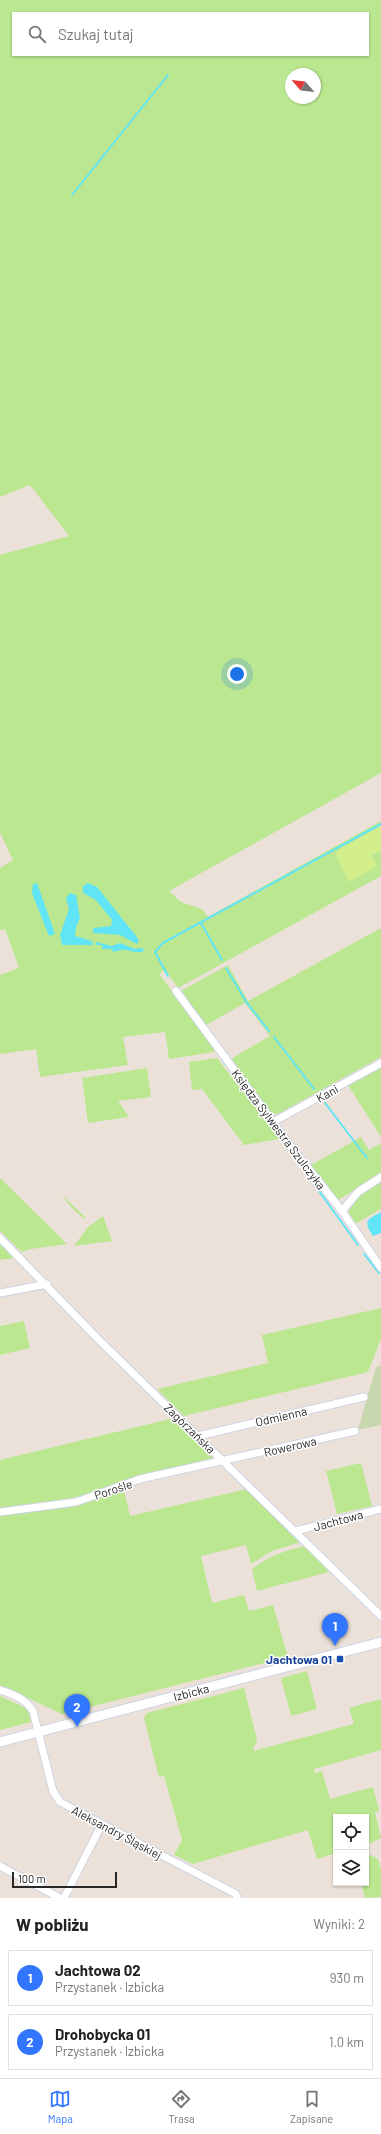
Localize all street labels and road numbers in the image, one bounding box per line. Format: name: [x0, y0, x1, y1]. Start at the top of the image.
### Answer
street label: Księdza Sylwestra Szulczyka: [229, 1066, 329, 1192]
street label: Kani: [314, 1081, 340, 1105]
street label: Zagórzańska: [161, 1400, 219, 1456]
street label: Odmienna: [254, 1403, 308, 1429]
street label: Rowerowa: [262, 1433, 318, 1459]
street label: Porośle: [92, 1476, 134, 1502]
street label: Jachtowa: [312, 1507, 364, 1533]
street label: Izbicka: [172, 1681, 210, 1703]
street label: Aleksandry Śląskiej: [70, 1802, 164, 1862]

